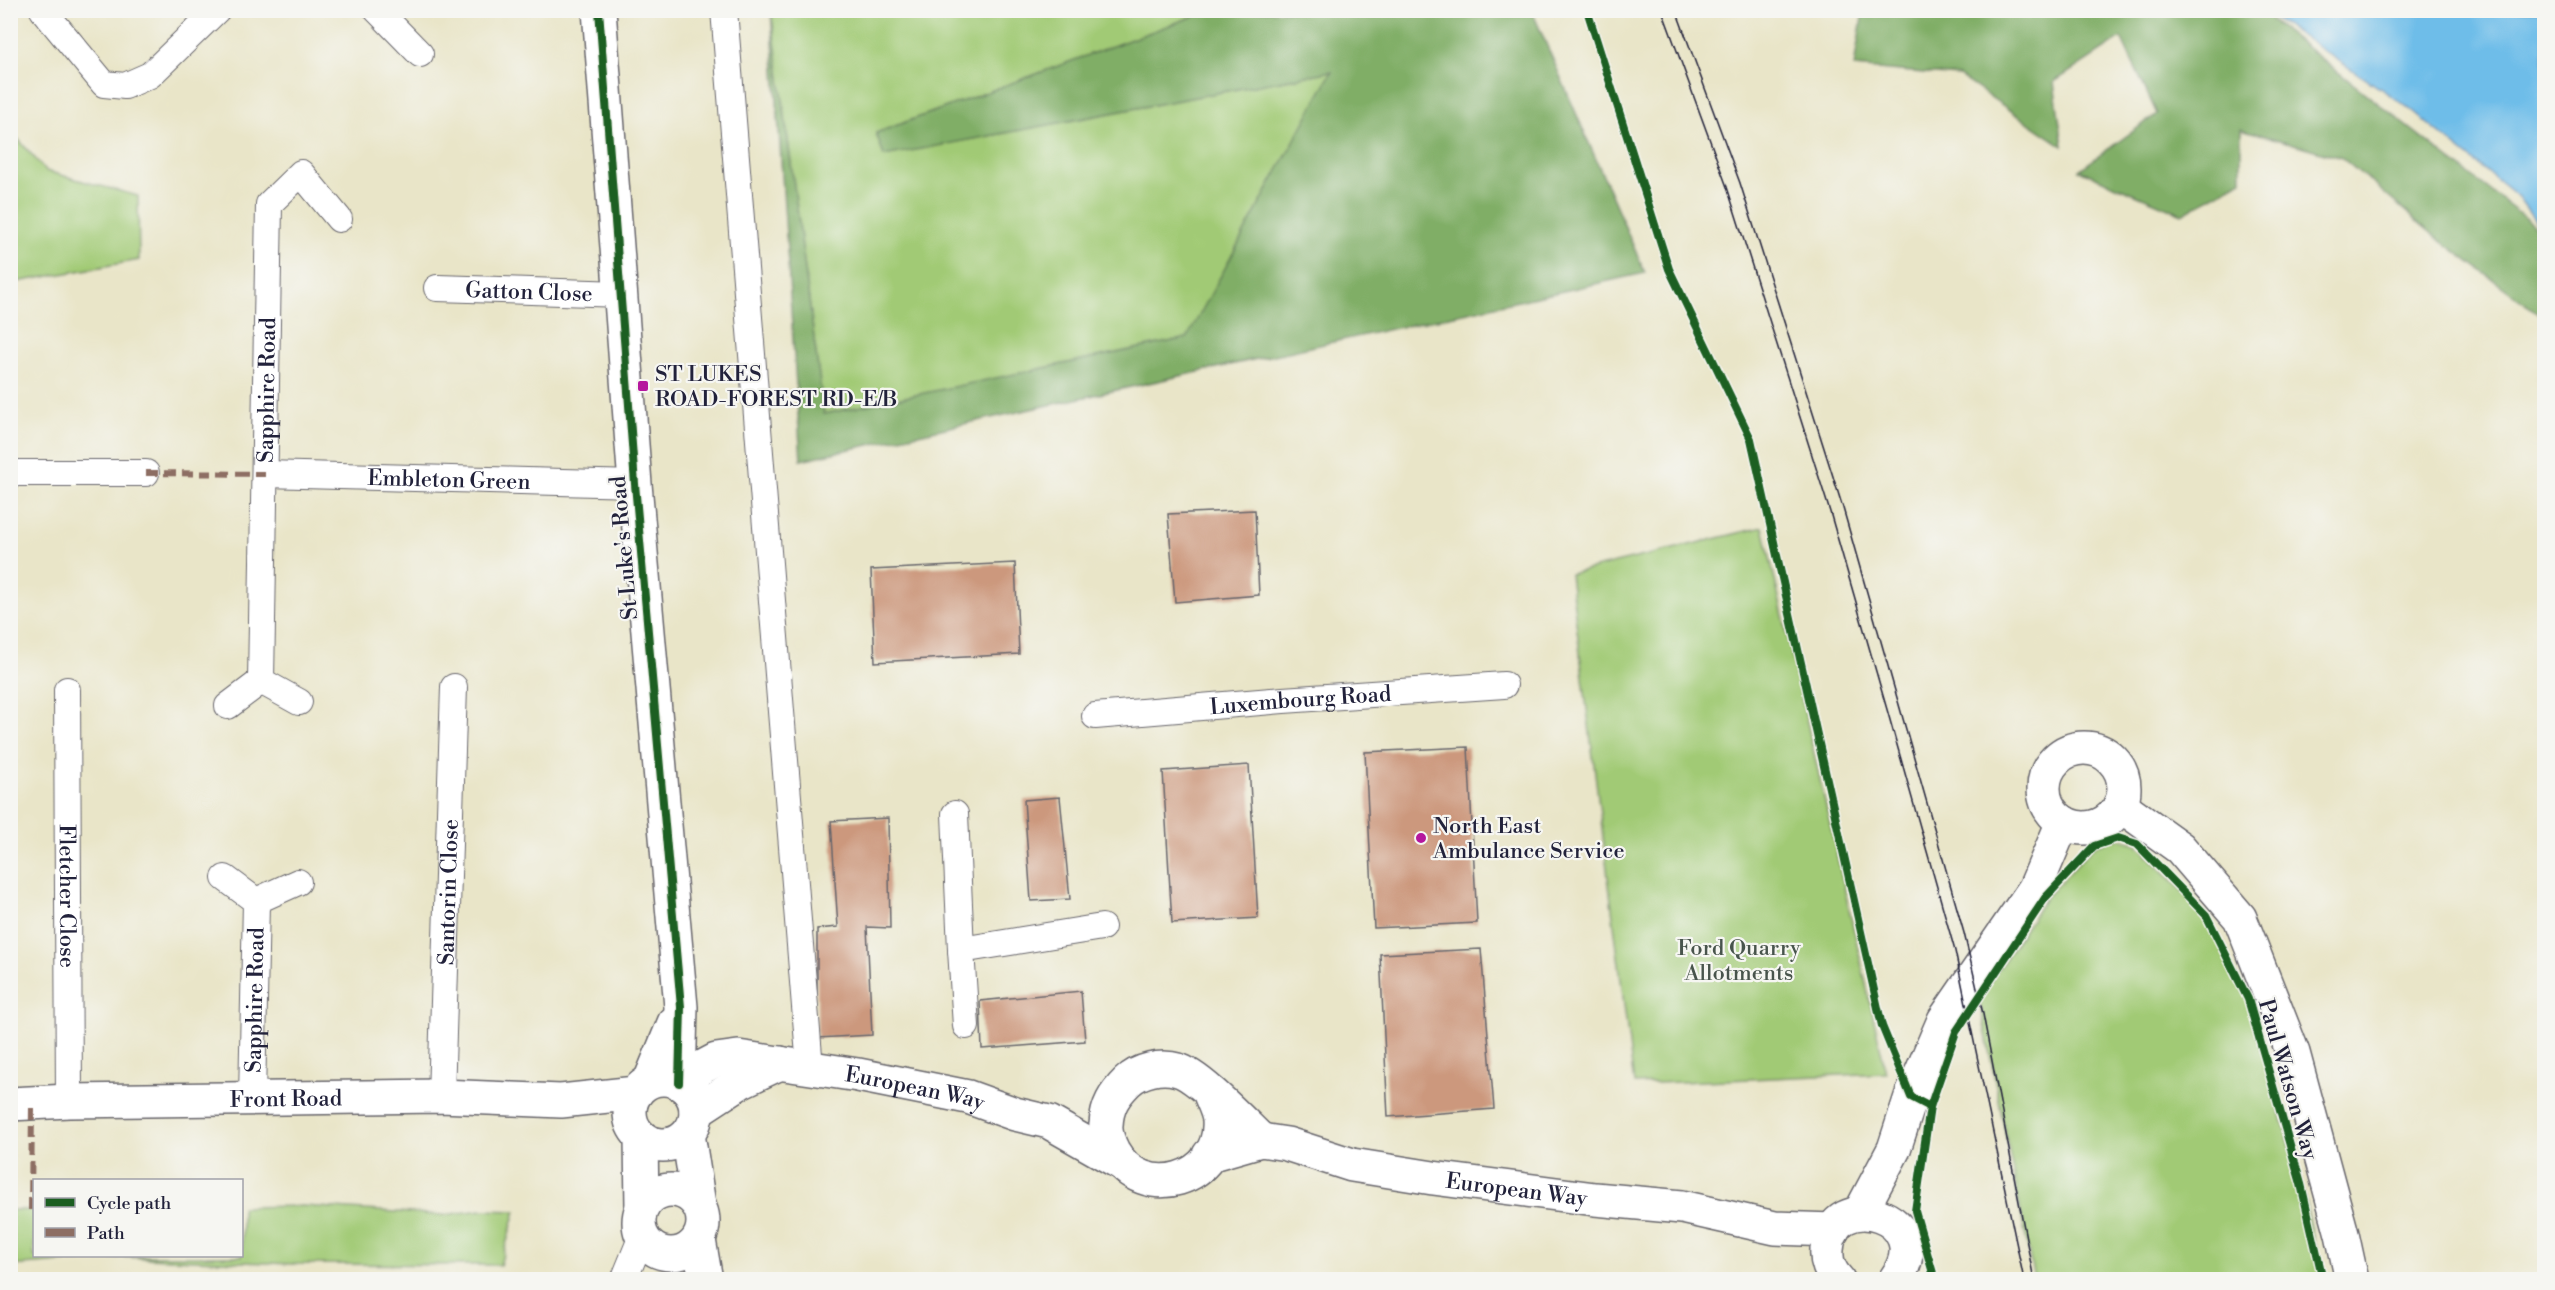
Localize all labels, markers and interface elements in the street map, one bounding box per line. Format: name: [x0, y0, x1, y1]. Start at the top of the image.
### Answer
street label: Gatton Close: [465, 277, 593, 308]
street label: Sapphire Road: [253, 317, 282, 463]
place label: ST LUKES ROAD-FOREST RD-E/B: [655, 361, 897, 413]
marker: ST LUKES ROAD-FOREST RD-E/B: [636, 379, 650, 393]
street label: Embleton Green: [367, 465, 531, 496]
street label: St Luke's Road: [605, 474, 644, 621]
street label: Luxembourg Road: [1209, 681, 1393, 721]
place label: North East Ambulance Service: [1432, 813, 1625, 865]
street label: Santorin Close: [433, 819, 465, 966]
street label: Fletcher Close: [53, 824, 80, 968]
marker: North East Ambulance Service: [1414, 831, 1428, 845]
street label: Sapphire Road: [241, 926, 270, 1073]
park label: Ford Quarry Allotments: [1677, 935, 1801, 987]
street label: Paul Watson Way: [2252, 996, 2323, 1163]
street label: European Way: [843, 1061, 989, 1117]
street label: Front Road: [230, 1085, 343, 1114]
street label: European Way: [1444, 1168, 1589, 1213]
legend: [33, 1179, 243, 1257]
text: Cycle path: [87, 1192, 171, 1215]
text: Path: [87, 1222, 125, 1245]

